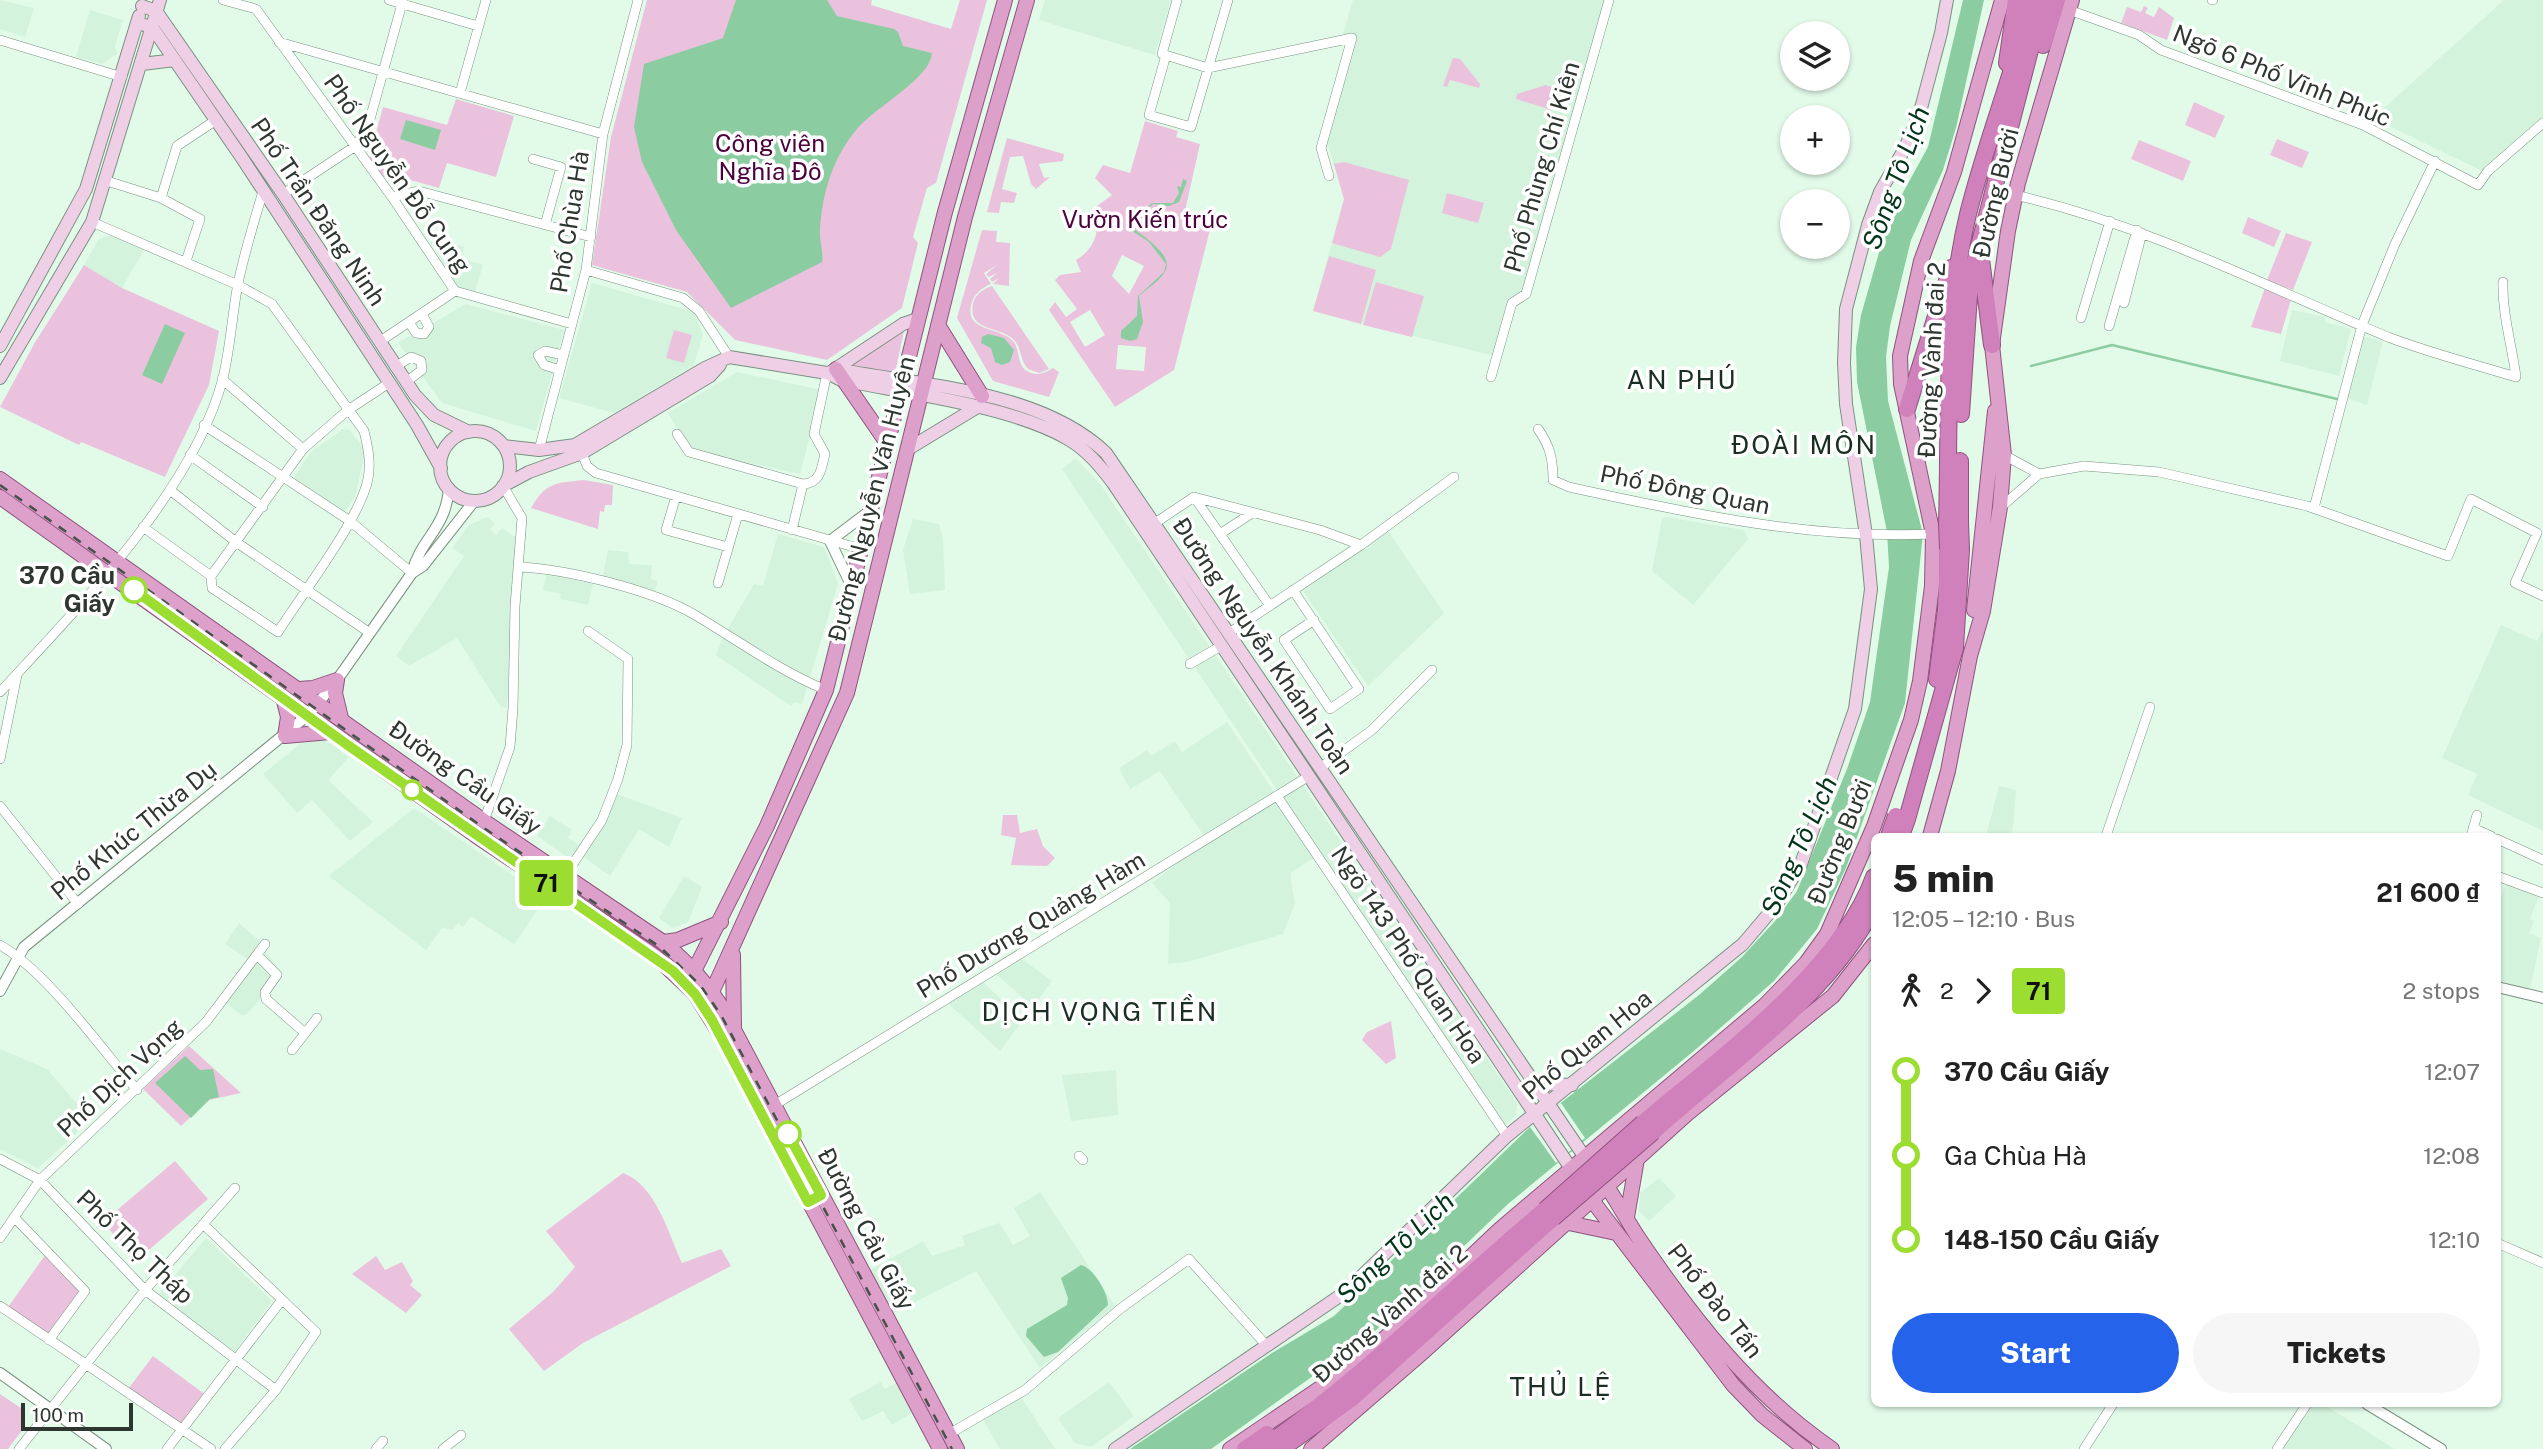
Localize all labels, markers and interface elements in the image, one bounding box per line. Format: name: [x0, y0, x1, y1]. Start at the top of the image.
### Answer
street label: Ngõ 6 Phố Vĩnh Phúc: [2169, 18, 2396, 132]
map controls: [1780, 21, 1850, 259]
button: layers: [1780, 21, 1850, 91]
street label: Phố Phùng Chí Kiên: [1498, 58, 1585, 275]
street label: Phố Nguyễn Đỗ Cung: [319, 69, 477, 278]
water label: Sông Tô Lịch: [1855, 102, 1936, 253]
button: +: [1780, 105, 1850, 175]
street label: Phố Trần Đăng Ninh: [246, 112, 392, 311]
street label: Đường Bưởi: [1966, 125, 2024, 261]
park label: Công viên Nghĩa Đô: [715, 129, 825, 185]
street label: Phố Chùa Hà: [544, 149, 594, 295]
button: −: [1780, 189, 1850, 259]
park label: Vườn Kiến trúc: [1062, 205, 1228, 233]
street label: Đường Vành đai 2: [1912, 261, 1950, 459]
street label: Đường Nguyễn Văn Huyên: [822, 353, 920, 644]
district label: AN PHÚ: [1627, 364, 1737, 395]
district label: ĐOÀI MÔN: [1731, 429, 1877, 460]
street label: Phố Đông Quan: [1598, 459, 1773, 519]
street label: Đường Nguyễn Khánh Toàn: [1167, 512, 1360, 779]
place label: 370 Cầu Giấy: [19, 561, 115, 617]
marker: 370 Cầu Giấy: [121, 577, 147, 603]
street label: Đường Cầu Giấy: [384, 714, 547, 840]
street label: Phố Khúc Thừa Dụ: [45, 755, 222, 905]
water label: Sông Tô Lịch: [1754, 771, 1843, 920]
street label: Đường Bưởi: [1801, 775, 1877, 908]
unlabelled marker: [402, 780, 422, 800]
street label: Ngõ 143 Phố Quan Hoa: [1326, 841, 1492, 1068]
street label: Phố Dương Quảng Hàm: [911, 845, 1150, 1003]
text: 5 min: [1892, 856, 1994, 901]
line badge: 71: [514, 860, 578, 906]
text: 71: [533, 869, 559, 897]
text: 21 600 ₫: [2376, 877, 2480, 908]
text: 12:05 – 12:10 · Bus: [1892, 905, 2075, 932]
icon: walk: [1892, 972, 1930, 1010]
icon: forward: [1964, 972, 2002, 1010]
text: 2: [1940, 977, 1954, 1004]
text: 71: [2026, 977, 2051, 1005]
text: 2 stops: [2402, 977, 2480, 1004]
street label: Phố Quan Hoa: [1516, 984, 1657, 1105]
district label: DỊCH VỌNG TIỀN: [982, 994, 1218, 1027]
street label: Phố Dịch Vọng: [51, 1012, 188, 1142]
text: 370 Cầu Giấy: [1944, 1056, 2109, 1087]
text: 12:07: [2424, 1058, 2480, 1085]
unlabelled marker: [775, 1121, 801, 1147]
text: Ga Chùa Hà: [1944, 1140, 2087, 1171]
text: 12:08: [2423, 1142, 2480, 1169]
street label: Đường Cầu Giấy: [812, 1143, 922, 1315]
street label: Phố Thọ Tháp: [72, 1184, 200, 1309]
water label: Sông Tô Lịch: [1329, 1185, 1460, 1310]
text: 148-150 Cầu Giấy: [1944, 1224, 2159, 1255]
text: 12:10: [2428, 1226, 2480, 1253]
street label: Phố Đào Tấn: [1662, 1237, 1769, 1363]
street label: Đường Vành đai 2: [1306, 1238, 1473, 1388]
button: Start: [1892, 1313, 2179, 1393]
button: Tickets: [2193, 1313, 2480, 1393]
district label: THỦ LỆ: [1510, 1370, 1612, 1402]
scale bar: [21, 1400, 133, 1432]
text: 100 m: [32, 1404, 84, 1426]

